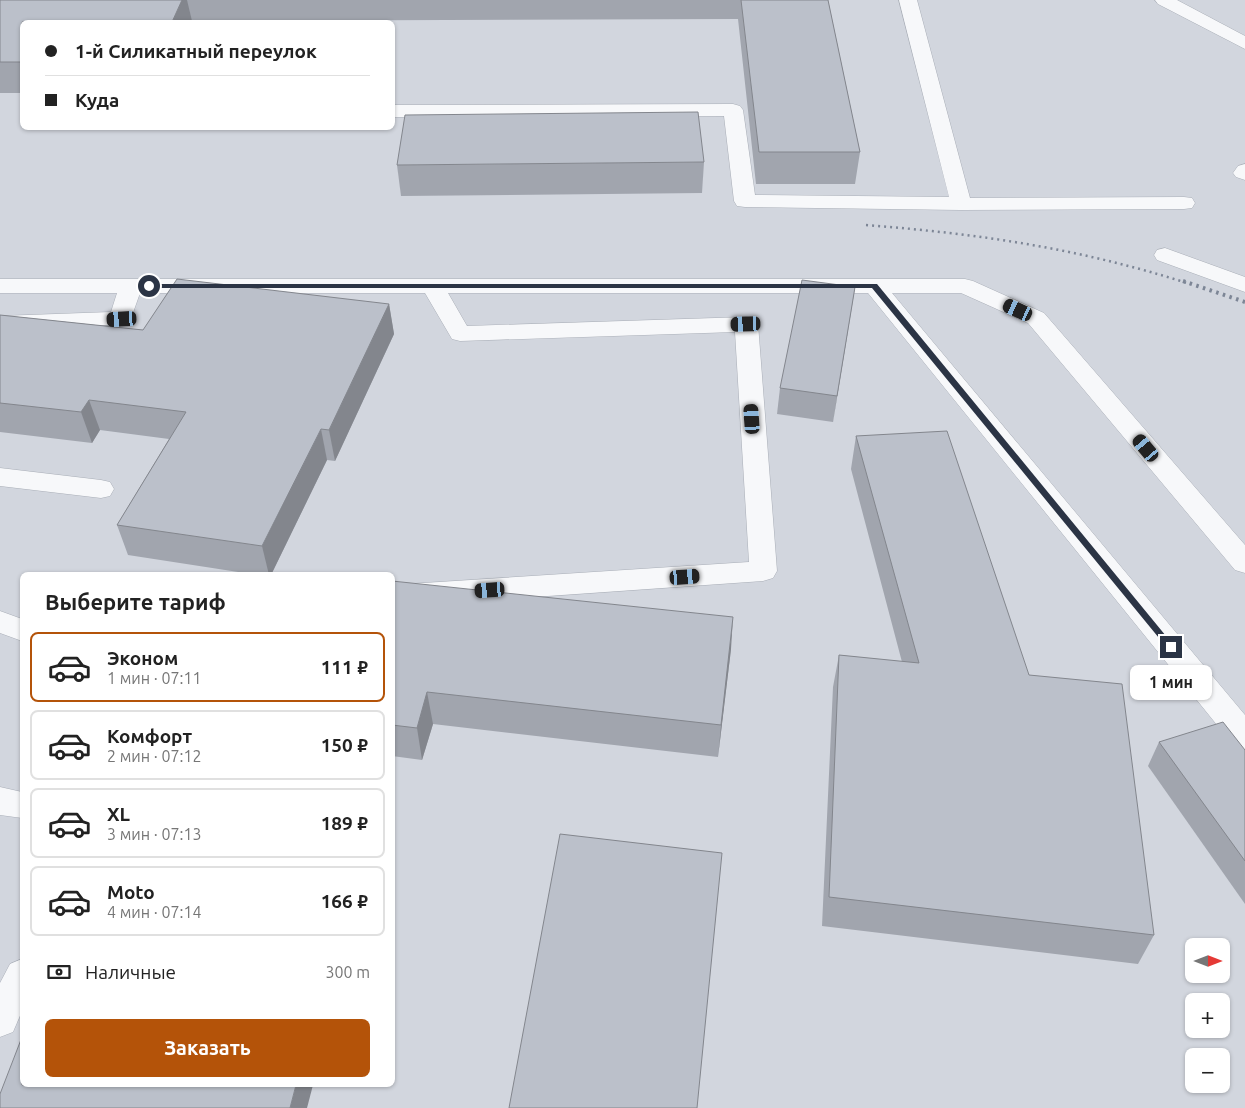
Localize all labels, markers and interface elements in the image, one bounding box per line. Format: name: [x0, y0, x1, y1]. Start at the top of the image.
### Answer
text: 1-й Силикатный переулок: [75, 40, 317, 62]
text: Куда: [75, 89, 119, 111]
route start: [138, 275, 160, 297]
car: [1001, 297, 1034, 323]
car: [106, 311, 137, 327]
car: [730, 316, 761, 332]
car: [743, 404, 760, 434]
car: [1130, 432, 1161, 464]
car: [669, 568, 700, 586]
car: [474, 581, 505, 599]
text: Выберите тариф: [45, 589, 226, 614]
route end: [1160, 636, 1182, 658]
icon: car: [47, 645, 92, 690]
text: Эконом: [107, 647, 178, 669]
text: 111 ₽: [321, 656, 368, 678]
callout: 1 мин: [1130, 664, 1212, 700]
text: 1 мин · 07:11: [107, 669, 201, 687]
text: 1 мин: [1149, 673, 1193, 691]
icon: car: [47, 723, 92, 768]
text: Комфорт: [107, 725, 192, 747]
text: 150 ₽: [321, 734, 368, 756]
text: 2 мин · 07:12: [107, 747, 201, 765]
icon: car: [47, 801, 92, 846]
text: XL: [107, 803, 130, 825]
text: 189 ₽: [321, 812, 368, 834]
text: 3 мин · 07:13: [107, 825, 201, 843]
icon: car: [47, 879, 92, 924]
text: Moto: [107, 881, 155, 903]
text: 166 ₽: [321, 890, 368, 912]
text: 4 мин · 07:14: [107, 903, 201, 921]
north arrow: [1185, 938, 1230, 982]
map controls: [1185, 938, 1230, 1093]
icon: cash: [45, 958, 73, 986]
text: Наличные: [85, 961, 176, 983]
text: 300 m: [325, 963, 370, 981]
button: +: [1185, 993, 1230, 1038]
button: Заказать: [45, 1019, 370, 1077]
button: −: [1185, 1048, 1230, 1093]

